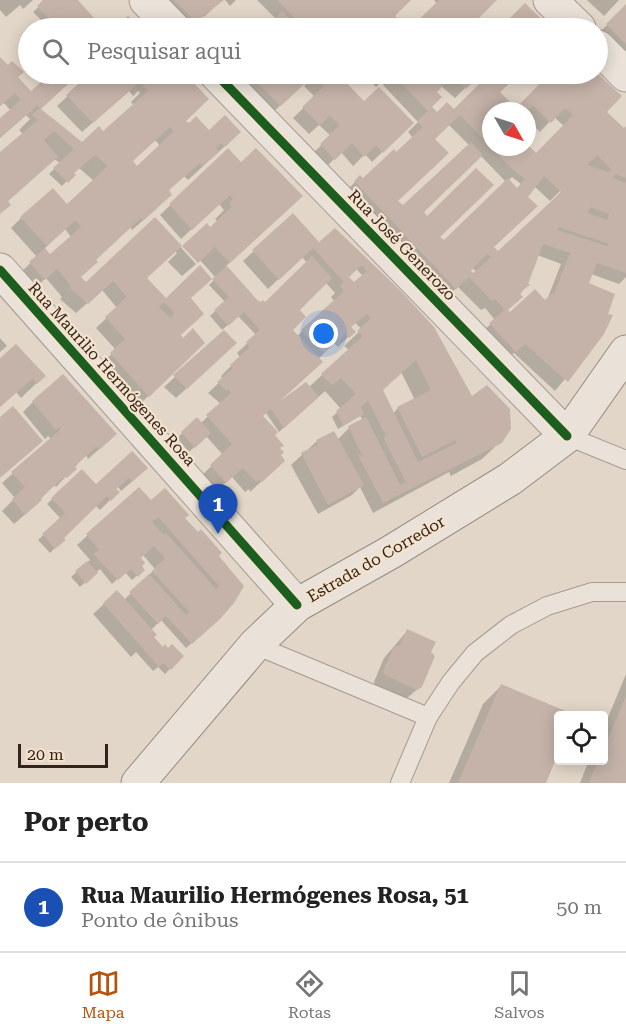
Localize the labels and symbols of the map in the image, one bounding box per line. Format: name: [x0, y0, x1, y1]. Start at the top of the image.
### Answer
north arrow: [482, 102, 536, 156]
street label: Rua José Generozo: [344, 186, 460, 304]
street label: Rua Maurilio Hermógenes Rosa: [24, 278, 200, 470]
your location: [309, 319, 338, 348]
pin: 1: [198, 484, 238, 534]
street label: Estrada do Corredor: [304, 512, 449, 606]
scale bar: [18, 741, 108, 768]

